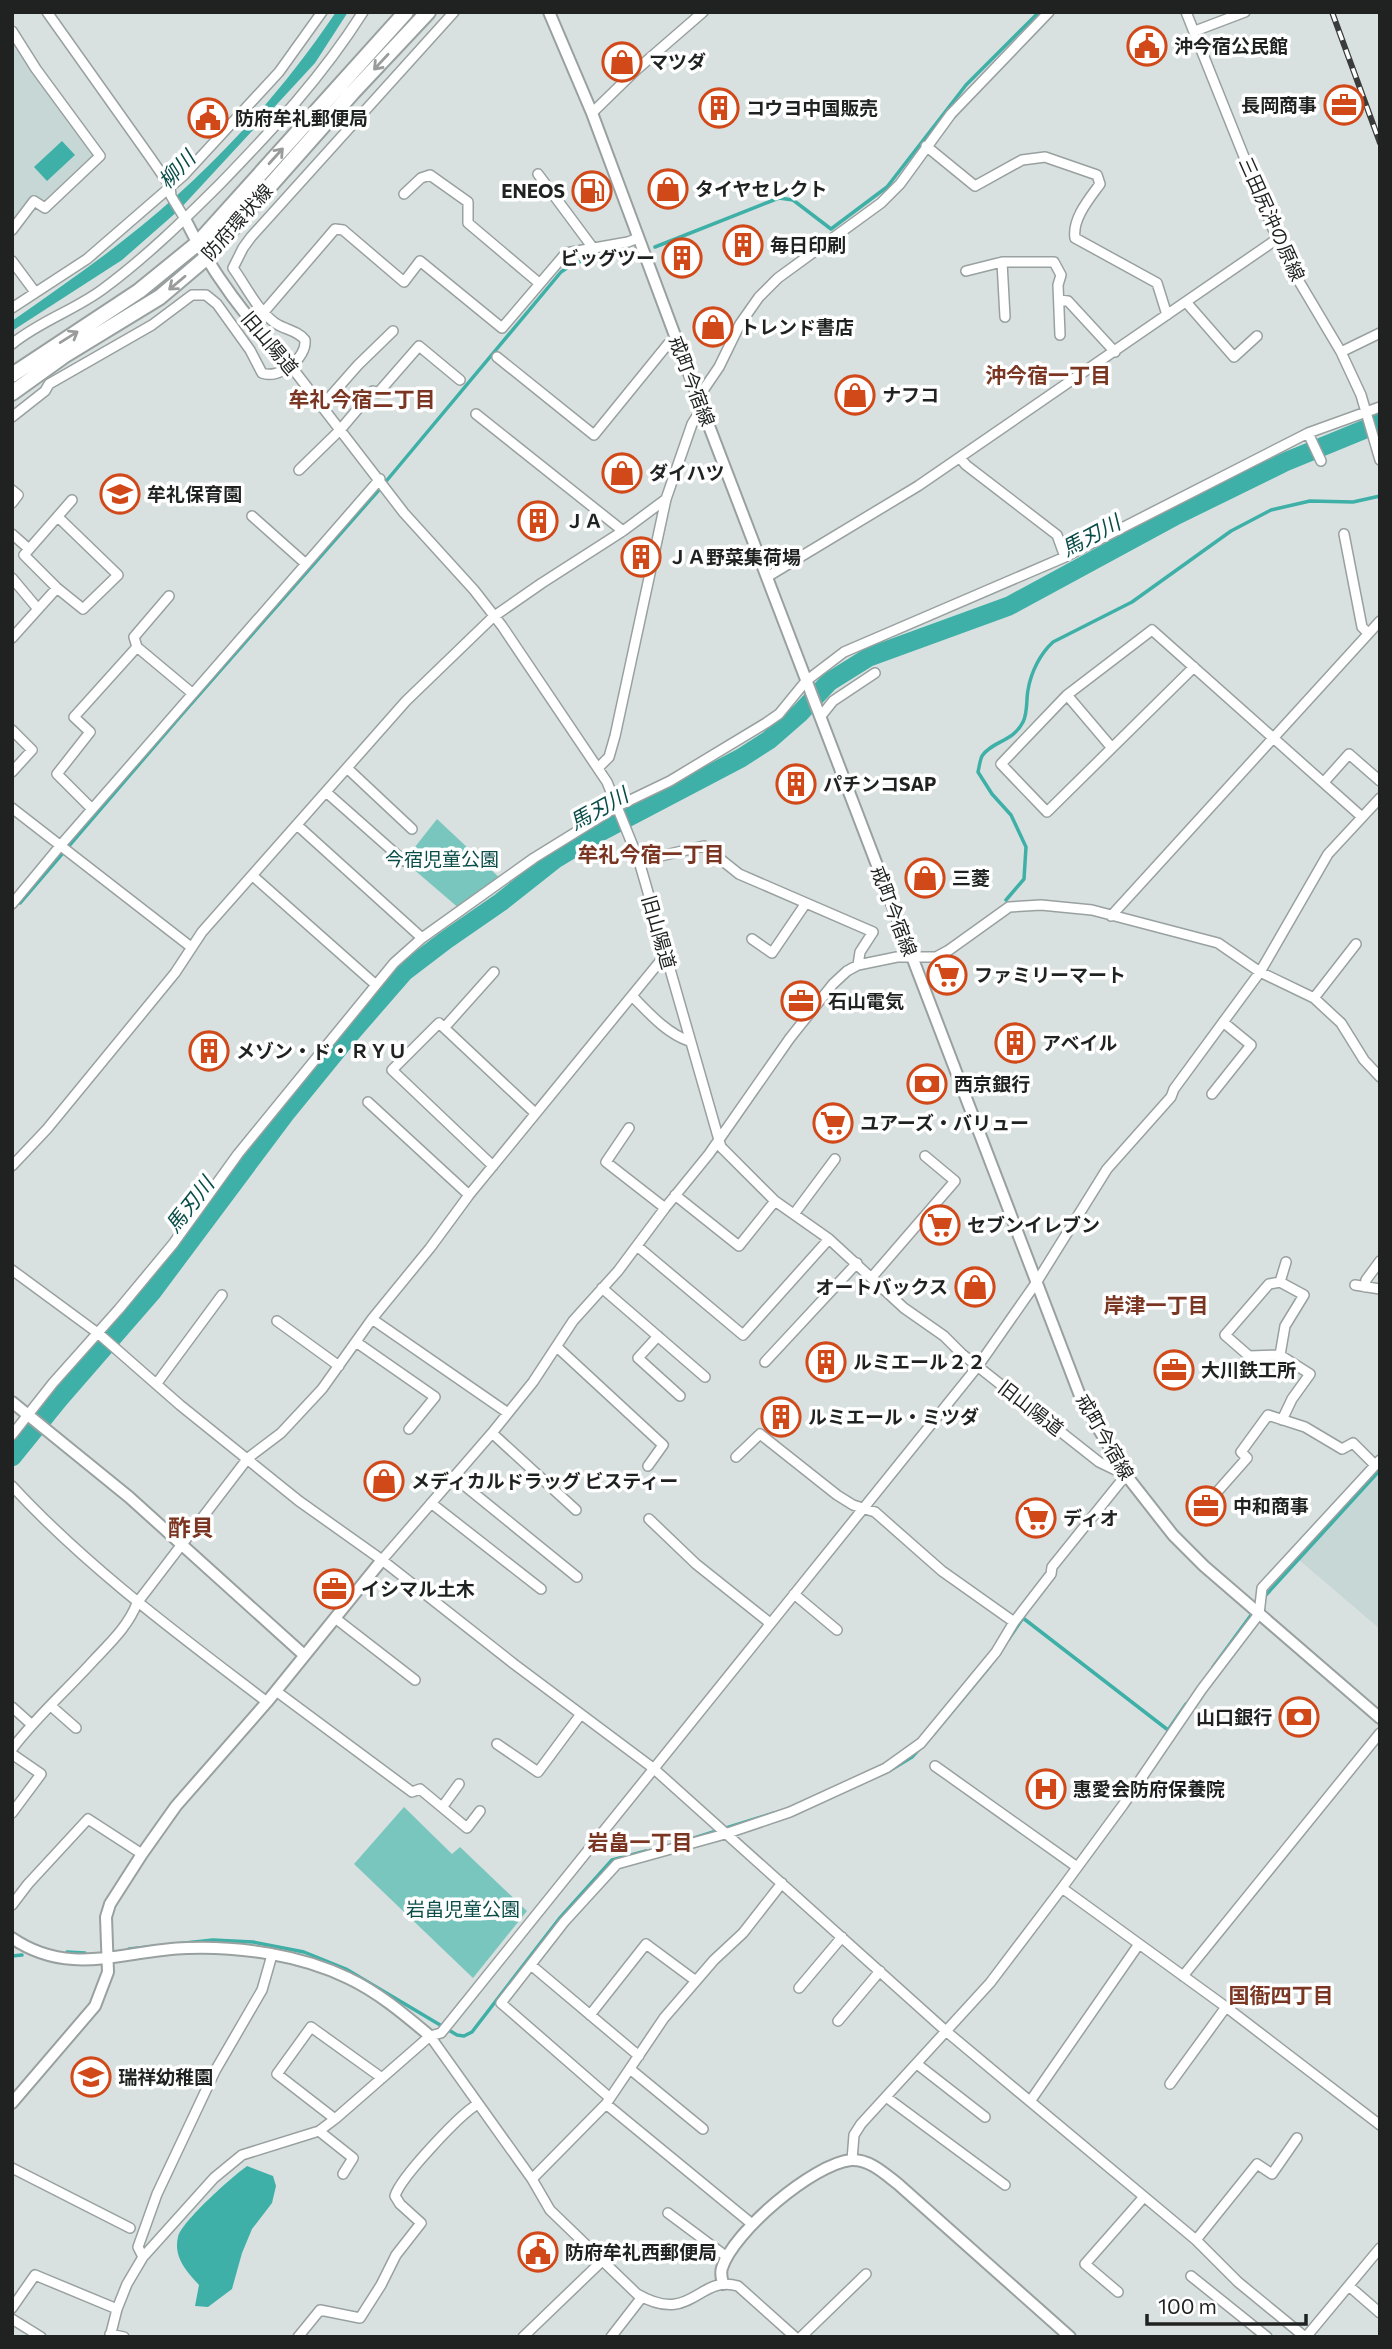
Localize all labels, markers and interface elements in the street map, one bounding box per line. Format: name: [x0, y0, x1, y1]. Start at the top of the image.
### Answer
public building icon: 沖今宿公民館: [1126, 25, 1168, 67]
place label: 沖今宿公民館: [1174, 34, 1288, 57]
shop icon: マツダ: [601, 41, 643, 83]
place label: マツダ: [649, 50, 706, 73]
one-way arrow: [373, 53, 389, 71]
office icon: 長岡商事: [1323, 84, 1365, 126]
building icon: コウヨ中国販売: [698, 87, 740, 129]
place label: 長岡商事: [1241, 93, 1317, 116]
place label: コウヨ中国販売: [746, 96, 878, 119]
public building icon: 防府牟礼郵便局: [187, 97, 229, 139]
place label: 防府牟礼郵便局: [235, 106, 368, 129]
water label: 柳川: [152, 144, 201, 193]
one-way arrow: [267, 148, 284, 165]
street label: 三田尻沖の原線: [1235, 153, 1310, 284]
shop icon: タイヤセレクト: [647, 168, 689, 210]
fuel station icon: ENEOS: [571, 170, 613, 212]
place label: タイヤセレクト: [695, 177, 827, 200]
street label: 防府環状線: [196, 179, 277, 265]
place label: ENEOS: [501, 179, 565, 202]
building icon: 毎日印刷: [722, 224, 764, 266]
place label: 毎日印刷: [770, 233, 846, 256]
building icon: ビッグツー: [661, 237, 703, 279]
place label: ビッグツー: [560, 246, 655, 269]
one-way arrow: [168, 275, 186, 291]
street label: 旧山陽道: [237, 306, 304, 379]
shop icon: トレンド書店: [692, 306, 734, 348]
place label: トレンド書店: [740, 315, 854, 338]
one-way arrow: [58, 329, 78, 343]
street label: 戒町今宿線: [665, 332, 720, 429]
district label: 沖今宿一丁目: [985, 362, 1111, 387]
shop icon: ナフコ: [834, 374, 876, 416]
place label: ナフコ: [882, 383, 939, 406]
district label: 牟礼今宿二丁目: [289, 386, 436, 411]
shop icon: ダイハツ: [601, 452, 643, 494]
place label: ダイハツ: [649, 461, 725, 484]
school or university icon: 牟礼保育園: [99, 473, 141, 515]
place label: 牟礼保育園: [147, 482, 242, 505]
building icon: ＪＡ: [517, 500, 559, 542]
water label: 馬刃川: [1057, 508, 1126, 561]
place label: ＪＡ: [565, 509, 603, 532]
building icon: ＪＡ野菜集荷場: [620, 536, 662, 578]
place label: ＪＡ野菜集荷場: [668, 545, 801, 568]
building icon: パチンコSAP: [775, 763, 817, 805]
place label: パチンコSAP: [823, 772, 936, 795]
water label: 馬刃川: [565, 781, 634, 834]
district label: 牟礼今宿一丁目: [578, 841, 725, 866]
park label: 今宿児童公園: [385, 847, 499, 870]
shop icon: 三菱: [904, 857, 946, 899]
street label: 戒町今宿線: [867, 862, 922, 959]
place label: 三菱: [952, 866, 990, 889]
street label: 旧山陽道: [638, 892, 681, 972]
supermarket icon: ファミリーマート: [926, 954, 968, 996]
place label: ファミリーマート: [974, 963, 1126, 986]
office icon: 石山電気: [780, 980, 822, 1022]
place label: 石山電気: [828, 989, 904, 1012]
building icon: アベイル: [994, 1022, 1036, 1064]
building icon: メゾン・ド・ＲＹＵ: [188, 1030, 230, 1072]
place label: アベイル: [1042, 1031, 1118, 1054]
place label: メゾン・ド・ＲＹＵ: [236, 1039, 407, 1062]
bank icon: 西京銀行: [906, 1063, 948, 1105]
place label: 西京銀行: [954, 1072, 1030, 1095]
supermarket icon: ユアーズ・バリュー: [812, 1102, 854, 1144]
place label: ユアーズ・バリュー: [860, 1111, 1029, 1134]
water label: 馬刃川: [160, 1170, 219, 1237]
supermarket icon: セブンイレブン: [919, 1204, 961, 1246]
place label: セブンイレブン: [967, 1213, 1100, 1236]
shop icon: オートバックス: [954, 1266, 996, 1308]
place label: オートバックス: [816, 1275, 948, 1298]
district label: 岸津一丁目: [1104, 1292, 1209, 1317]
building icon: ルミエール２２: [805, 1341, 847, 1383]
office icon: 大川鉄工所: [1153, 1349, 1195, 1391]
place label: ルミエール２２: [853, 1350, 986, 1373]
place label: 大川鉄工所: [1201, 1358, 1296, 1381]
street label: 旧山陽道: [994, 1375, 1068, 1440]
street label: 戒町今宿線: [1072, 1390, 1139, 1484]
building icon: ルミエール・ミツダ: [760, 1396, 802, 1438]
place label: ルミエール・ミツダ: [808, 1405, 979, 1428]
shop icon: メディカルドラッグ ビスティー: [363, 1460, 405, 1502]
place label: メディカルドラッグ ビスティー: [411, 1469, 678, 1492]
office icon: 中和商事: [1185, 1485, 1227, 1527]
place label: 中和商事: [1233, 1494, 1309, 1517]
supermarket icon: ディオ: [1015, 1497, 1057, 1539]
place label: ディオ: [1063, 1506, 1119, 1529]
district label: 酢貝: [168, 1513, 214, 1541]
office icon: イシマル土木: [313, 1568, 355, 1610]
place label: イシマル土木: [361, 1577, 475, 1600]
bank icon: 山口銀行: [1278, 1696, 1320, 1738]
place label: 山口銀行: [1196, 1705, 1272, 1728]
hospital icon: 惠愛会防府保養院: [1025, 1768, 1067, 1810]
place label: 惠愛会防府保養院: [1073, 1777, 1225, 1800]
district label: 岩畠一丁目: [588, 1829, 693, 1854]
park label: 岩畠児童公園: [406, 1897, 520, 1920]
district label: 国衙四丁目: [1229, 1982, 1334, 2007]
school or university icon: 瑞祥幼稚園: [70, 2056, 112, 2098]
place label: 瑞祥幼稚園: [118, 2065, 213, 2088]
public building icon: 防府牟礼西郵便局: [517, 2231, 559, 2273]
place label: 防府牟礼西郵便局: [565, 2240, 717, 2263]
scale bar: [1147, 2282, 1306, 2326]
text: 100 m: [1158, 2293, 1217, 2318]

